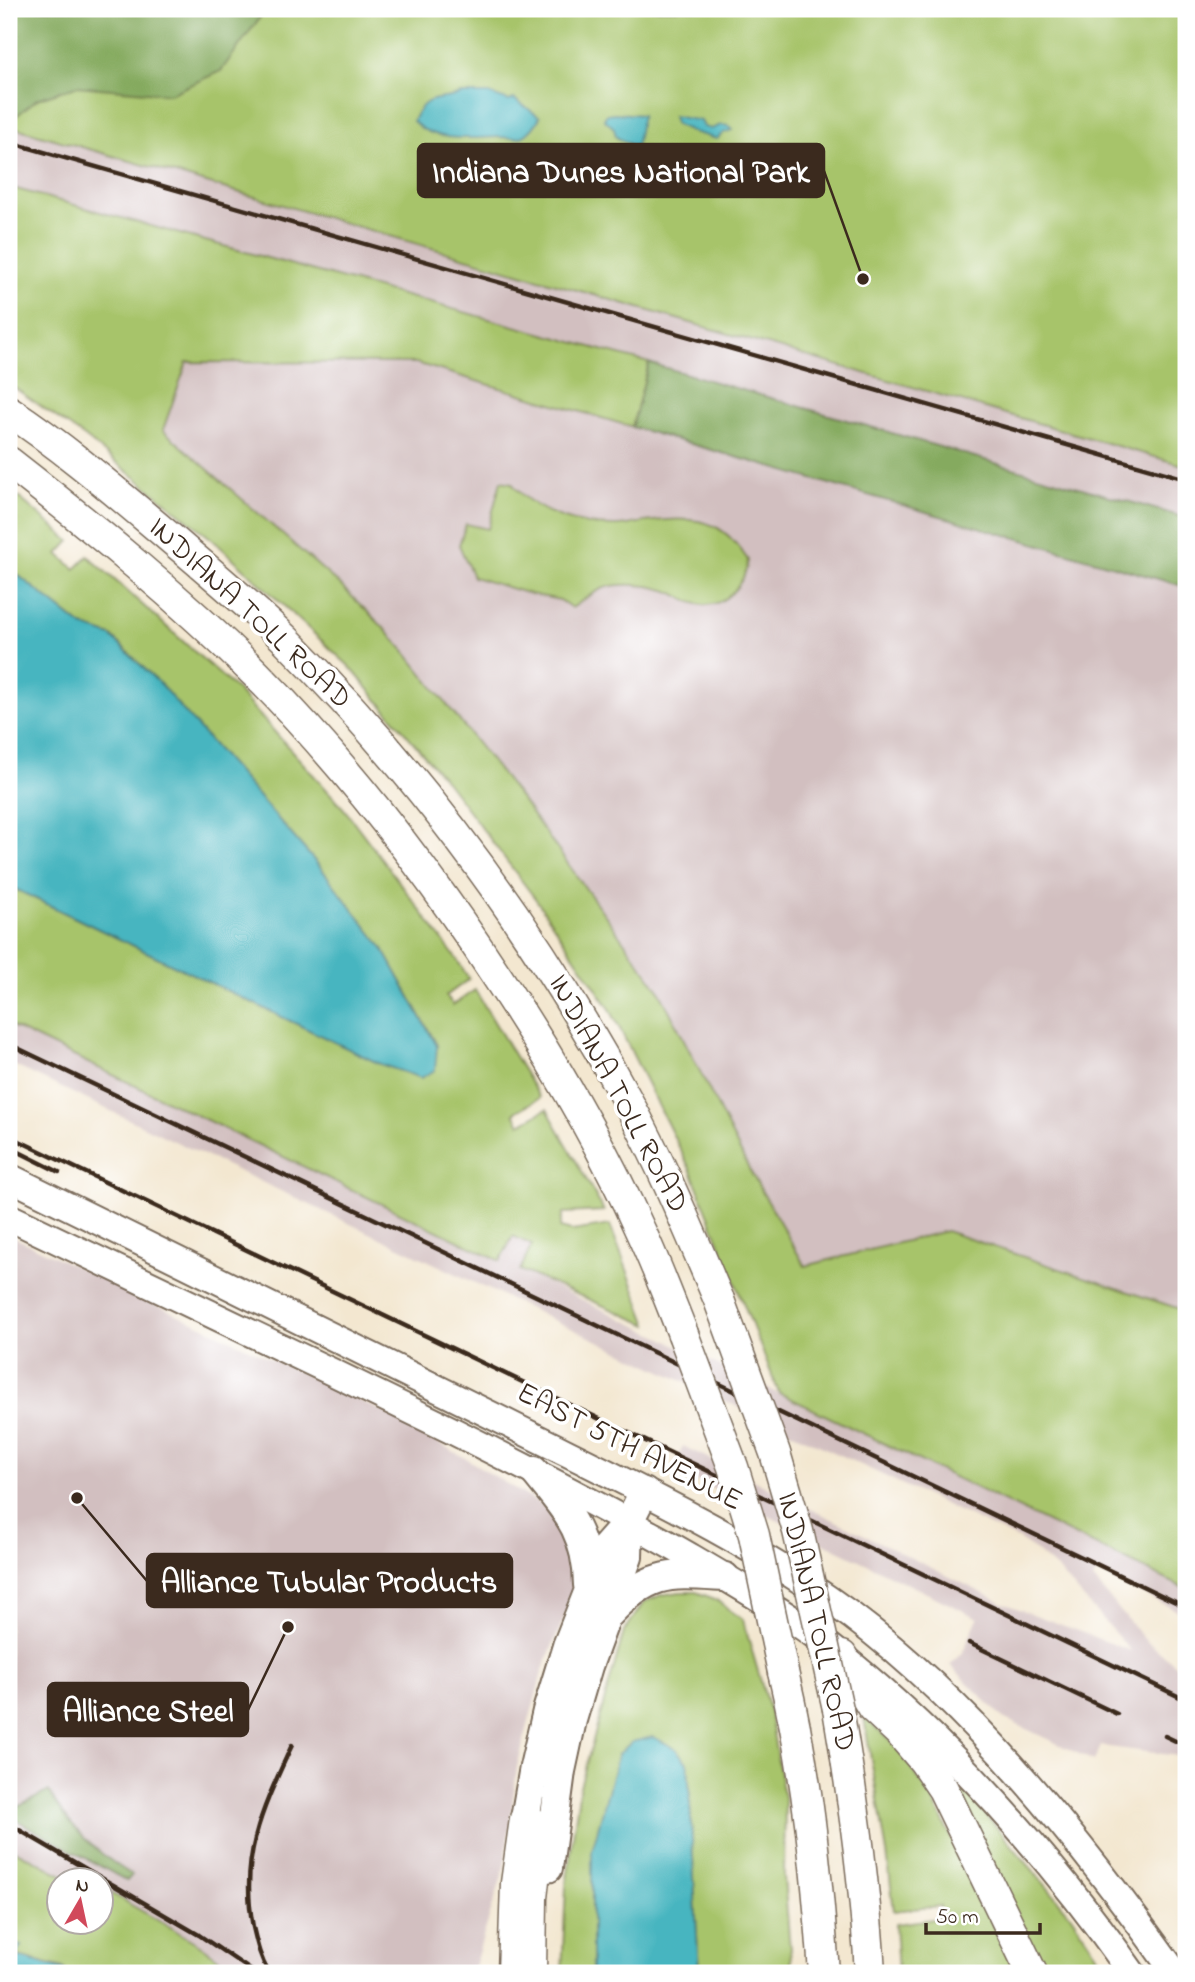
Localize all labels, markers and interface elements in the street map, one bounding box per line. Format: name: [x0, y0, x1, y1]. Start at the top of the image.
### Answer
callout: Indiana Dunes National Park: [418, 144, 824, 197]
text: Indiana Dunes National Park: [432, 151, 811, 198]
street label: INDIANA TOLL ROAD: [137, 508, 361, 720]
street label: INDIANA TOLL ROAD: [535, 967, 699, 1221]
street label: EAST 5TH AVENUE: [509, 1372, 749, 1524]
street label: INDIANA TOLL ROAD: [764, 1488, 866, 1756]
callout: Alliance Tubular Products: [147, 1554, 512, 1607]
text: Alliance Tubular Products: [161, 1561, 497, 1608]
callout: Alliance Steel: [48, 1683, 248, 1736]
text: Alliance Steel: [62, 1690, 234, 1737]
north arrow: [46, 1867, 116, 1937]
text: N: [74, 1872, 91, 1901]
scale bar: [926, 1891, 1039, 1935]
text: 50 m: [936, 1903, 979, 1933]

